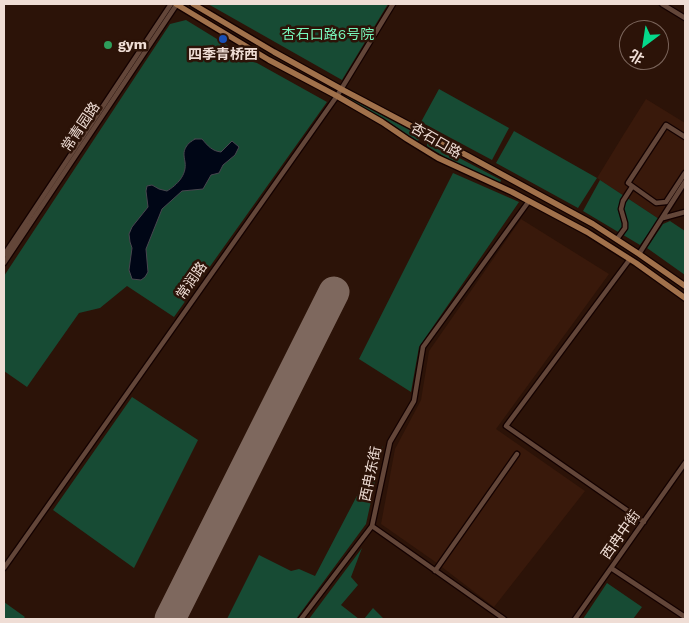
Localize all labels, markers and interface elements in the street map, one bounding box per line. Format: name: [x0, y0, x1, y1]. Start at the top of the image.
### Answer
north arrow: [619, 20, 669, 70]
park label: 杏石口路6号院: [282, 27, 374, 43]
marker: 四季青桥西: [217, 33, 229, 45]
place label: gym: [118, 37, 147, 53]
marker: gym: [102, 39, 114, 51]
place label: 四季青桥西: [188, 47, 258, 63]
text: 北: [627, 47, 647, 67]
street label: 常青园路: [58, 99, 104, 155]
street label: 杏石口路: [408, 120, 464, 162]
street label: 常润路: [173, 259, 211, 303]
street label: 西冉东街: [357, 445, 385, 503]
street label: 西冉中街: [598, 507, 644, 563]

